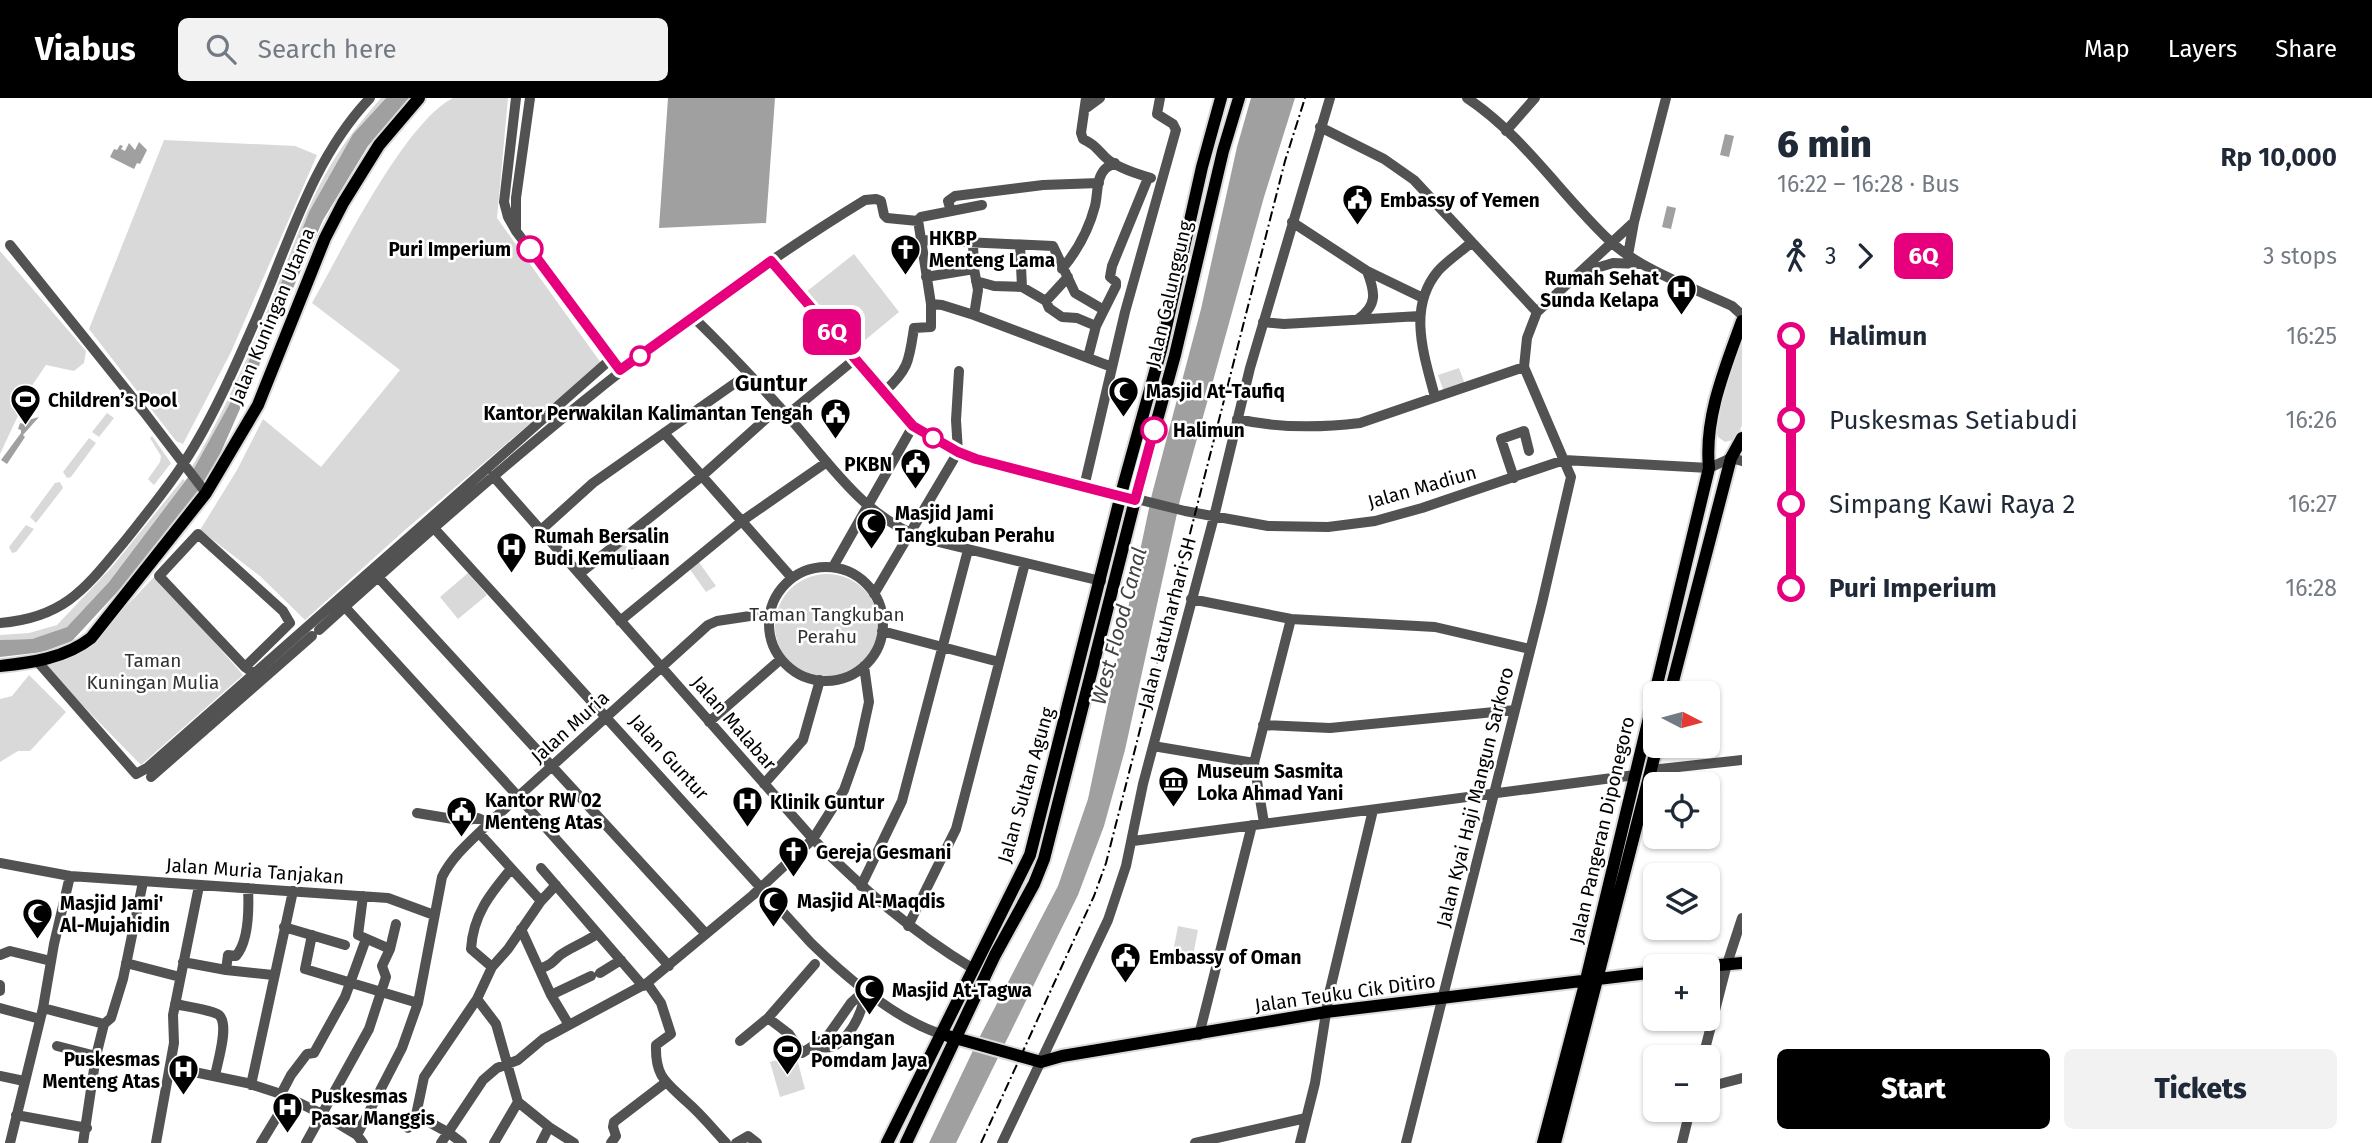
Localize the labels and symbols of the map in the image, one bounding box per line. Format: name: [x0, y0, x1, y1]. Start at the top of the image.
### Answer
public building icon: Embassy of Yemen: [1340, 183, 1374, 227]
place label: Embassy of Yemen: [1380, 189, 1540, 212]
street label: Jalan Galunggung: [1141, 218, 1197, 369]
street label: Jalan Kuningan Utama: [224, 224, 320, 408]
place label: HKBP Menteng Lama: [929, 227, 1055, 272]
church icon: HKBP Menteng Lama: [889, 232, 923, 276]
marker: Puri Imperium: [517, 236, 543, 262]
place label: Puri Imperium: [388, 238, 511, 261]
place label: Rumah Sehat Sunda Kelapa: [1540, 267, 1660, 312]
hospital icon: Rumah Sehat Sunda Kelapa: [1665, 272, 1699, 316]
line badge: 6Q: [800, 309, 864, 355]
unlabelled marker: [630, 346, 650, 366]
district label: Guntur: [735, 369, 808, 397]
mosque icon: Masjid At-Taufiq: [1106, 374, 1140, 418]
place label: Masjid At-Taufiq: [1146, 380, 1285, 403]
sports icon: Children’s Pool: [8, 383, 42, 427]
place label: Children’s Pool: [48, 389, 177, 412]
public building icon: Kantor Perwakilan Kalimantan Tengah: [819, 396, 853, 440]
place label: Kantor Perwakilan Kalimantan Tengah: [483, 402, 813, 425]
marker: Halimun: [1141, 417, 1167, 443]
place label: Halimun: [1173, 419, 1245, 442]
unlabelled marker: [923, 428, 943, 448]
public building icon: PKBN: [898, 447, 932, 491]
place label: PKBN: [844, 453, 892, 476]
street label: Jalan Madiun: [1365, 461, 1479, 513]
place label: Masjid Jami Tangkuban Perahu: [895, 502, 1055, 547]
mosque icon: Masjid Jami Tangkuban Perahu: [855, 507, 889, 551]
place label: Rumah Bersalin Budi Kemuliaan: [534, 525, 670, 570]
hospital icon: Rumah Bersalin Budi Kemuliaan: [494, 530, 528, 574]
street label: Jalan Latuharhari SH: [1133, 535, 1201, 711]
water label: West Flood Canal: [1086, 545, 1152, 707]
park label: Taman Tangkuban Perahu: [749, 603, 905, 648]
park label: Taman Kuningan Mulia: [87, 649, 219, 694]
street label: Jalan Kyai Haji Mangun Sarkoro: [1432, 665, 1518, 929]
street label: Jalan Malabar: [687, 671, 782, 775]
north arrow: [1643, 681, 1720, 758]
street label: Jalan Muria: [526, 686, 614, 768]
street label: Jalan Sultan Agung: [993, 704, 1059, 865]
street label: Jalan Guntur: [625, 709, 714, 805]
street label: Jalan Pangeran Diponegoro: [1565, 714, 1639, 946]
place label: Museum Sasmita Loka Ahmad Yani: [1197, 760, 1343, 805]
museum icon: Museum Sasmita Loka Ahmad Yani: [1157, 765, 1191, 809]
hospital icon: Klinik Guntur: [730, 785, 764, 829]
place label: Kantor RW 02 Menteng Atas: [485, 789, 603, 834]
place label: Klinik Guntur: [770, 791, 885, 814]
public building icon: Kantor RW 02 Menteng Atas: [445, 794, 479, 838]
church icon: Gereja Gesmani: [776, 835, 810, 879]
place label: Gereja Gesmani: [816, 841, 951, 864]
street label: Jalan Muria Tanjakan: [165, 853, 345, 889]
mosque icon: Masjid Al-Maqdis: [757, 884, 791, 928]
place label: Masjid Al-Maqdis: [797, 890, 945, 913]
place label: Masjid Jami' Al-Mujahidin: [59, 892, 170, 937]
mosque icon: Masjid Jami' Al-Mujahidin: [20, 897, 54, 941]
public building icon: Embassy of Oman: [1109, 940, 1143, 984]
place label: Embassy of Oman: [1149, 946, 1301, 969]
street label: Jalan Teuku Cik Ditiro: [1253, 969, 1437, 1017]
mosque icon: Masjid At-Tagwa: [852, 973, 886, 1017]
place label: Masjid At-Tagwa: [892, 979, 1032, 1002]
place label: Lapangan Pomdam Jaya: [811, 1027, 927, 1072]
sports icon: Lapangan Pomdam Jaya: [771, 1032, 805, 1076]
place label: Puskesmas Menteng Atas: [42, 1048, 160, 1093]
hospital icon: Puskesmas Menteng Atas: [166, 1053, 200, 1097]
place label: Puskesmas Pasar Manggis: [311, 1085, 435, 1130]
hospital icon: Puskesmas Pasar Manggis: [271, 1090, 305, 1134]

